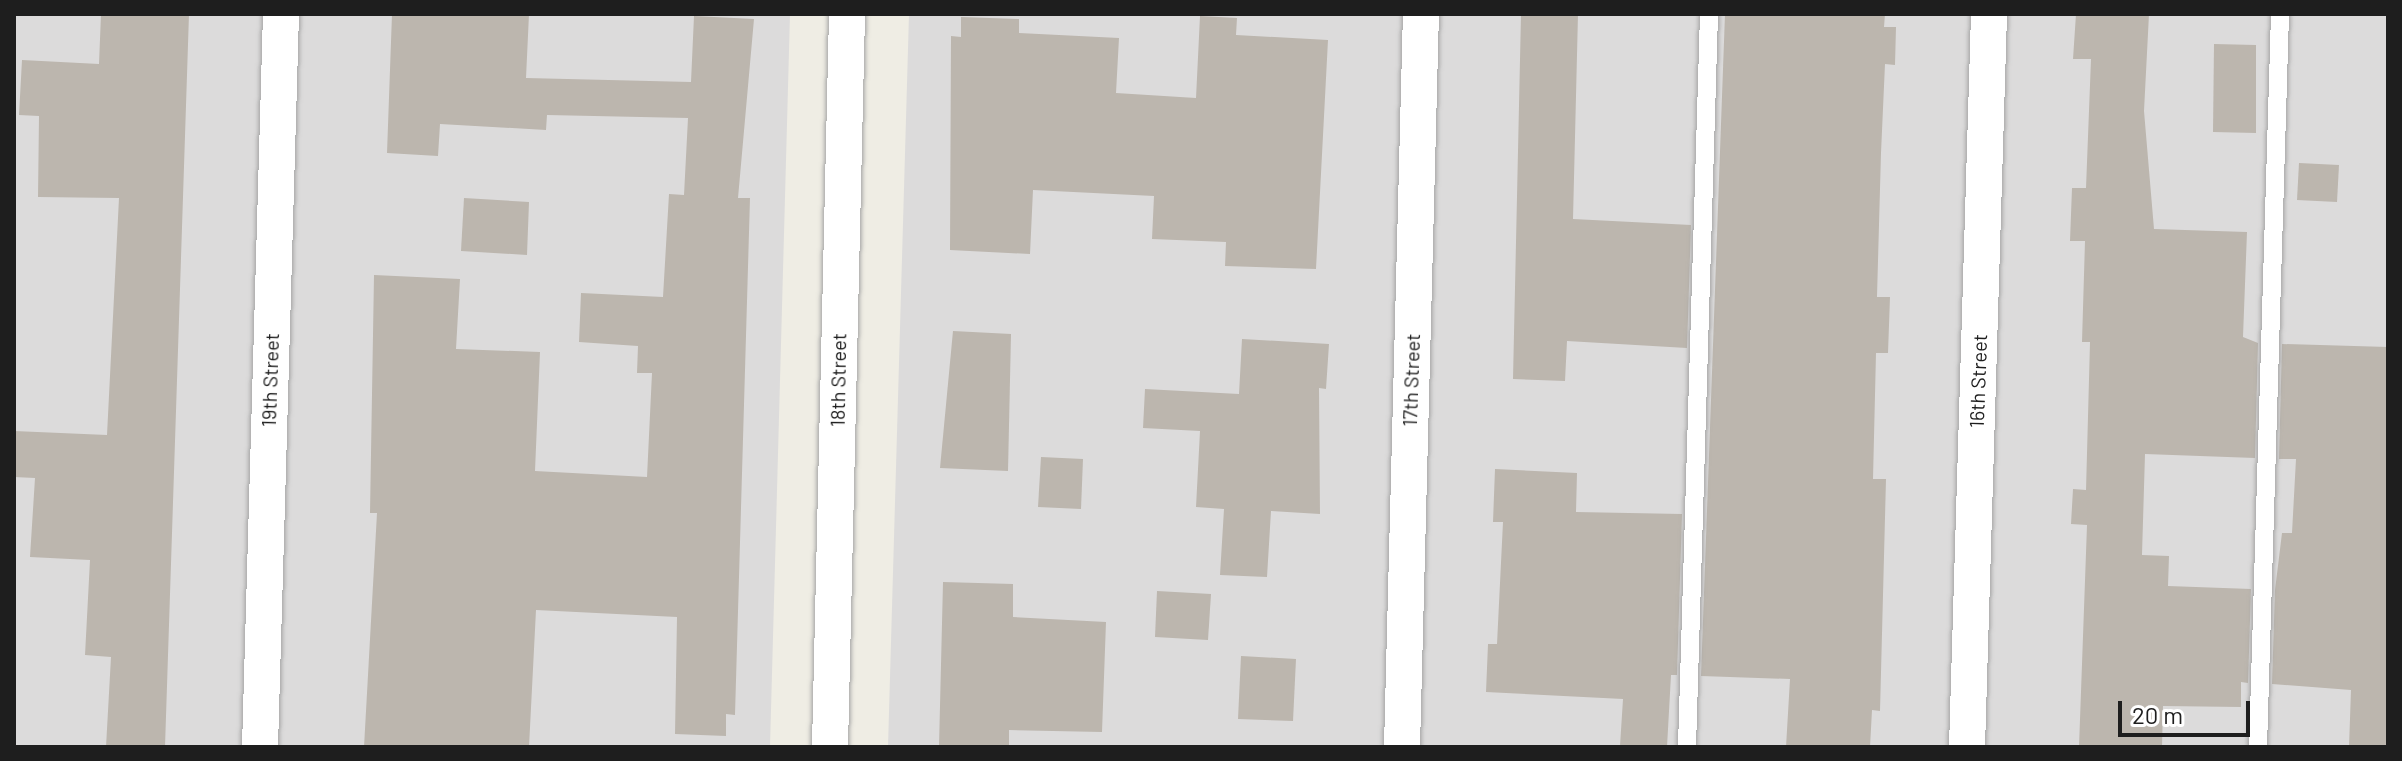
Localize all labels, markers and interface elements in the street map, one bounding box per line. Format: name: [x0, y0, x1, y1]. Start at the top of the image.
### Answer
street label: 19th Street: [256, 333, 284, 427]
street label: 18th Street: [825, 333, 851, 427]
street label: 17th Street: [1397, 333, 1425, 427]
street label: 16th Street: [1964, 334, 1992, 428]
scale bar: [2122, 685, 2254, 735]
text: 20 m: [2132, 700, 2183, 729]

